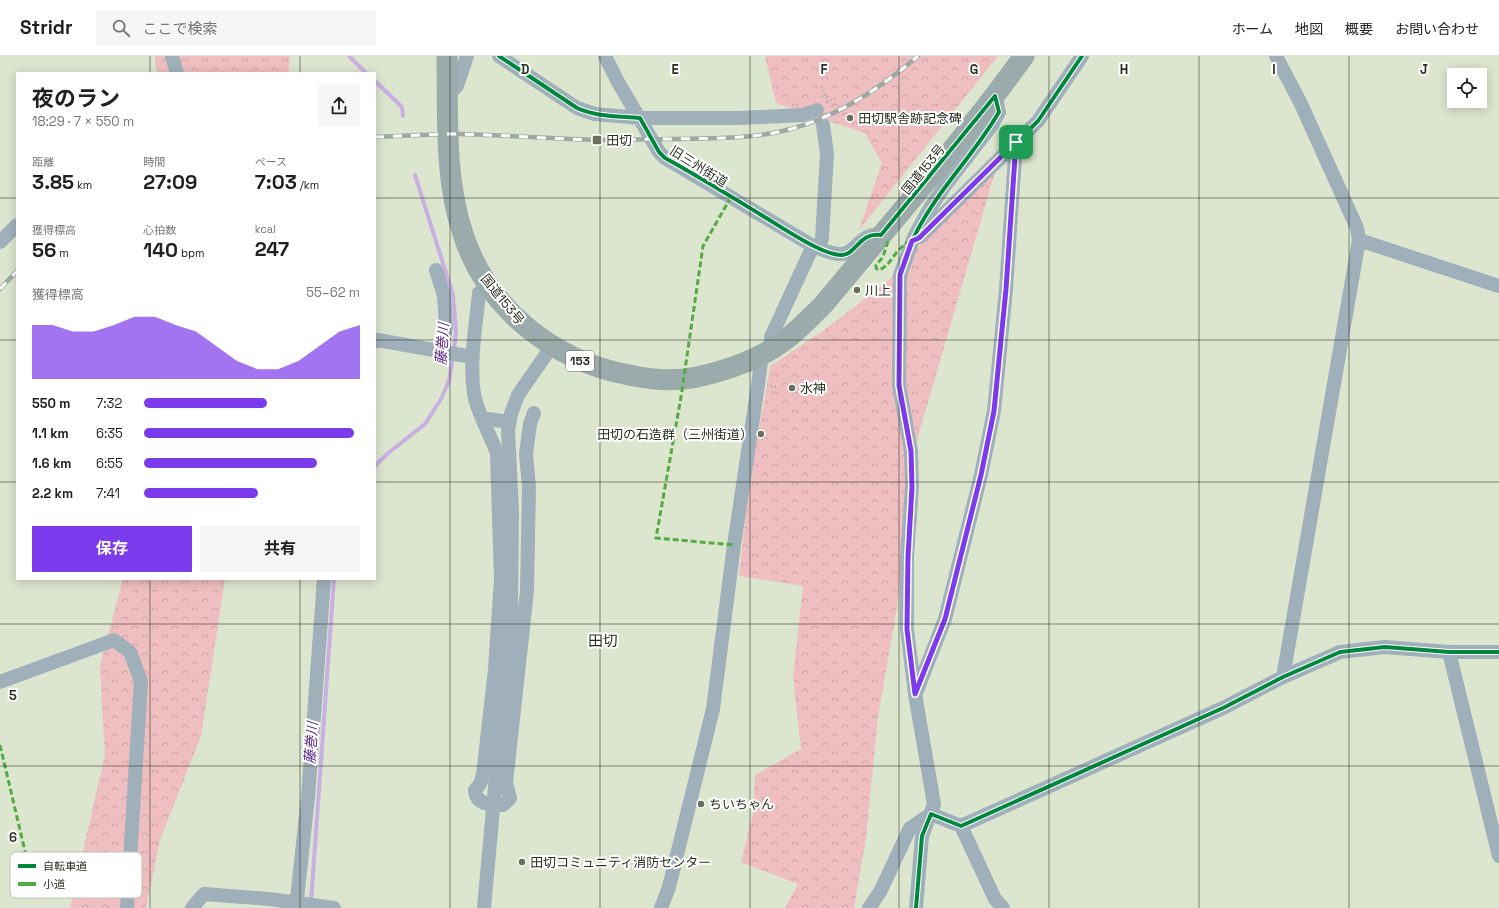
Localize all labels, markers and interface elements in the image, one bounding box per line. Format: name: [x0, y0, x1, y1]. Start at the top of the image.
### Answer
search box: [96, 10, 376, 46]
text: Stridr: [20, 15, 72, 40]
icon: search: [110, 17, 132, 39]
text: ここで検索: [142, 19, 217, 38]
text: ホーム: [1231, 20, 1273, 38]
text: 地図: [1295, 20, 1323, 38]
text: 概要: [1345, 20, 1373, 38]
text: お問い合わせ: [1395, 20, 1479, 38]
text: D: [521, 61, 530, 78]
text: E: [671, 61, 679, 78]
text: F: [821, 61, 828, 78]
text: G: [970, 61, 978, 78]
text: H: [1120, 61, 1128, 78]
text: I: [1272, 61, 1276, 78]
text: J: [1420, 61, 1428, 78]
map controls: [1447, 68, 1487, 108]
button: locate: [1447, 68, 1487, 108]
text: 夜のラン: [32, 84, 120, 112]
button: share: [318, 85, 360, 127]
place label: 田切駅舎跡記念碑: [858, 110, 962, 127]
text: 18:29 · 7 × 550 m: [32, 113, 134, 130]
marker: 田切駅舎跡記念碑: [845, 113, 855, 123]
pin: [999, 125, 1033, 159]
icon: arrive: [1005, 131, 1027, 153]
place label: 田切: [606, 132, 632, 149]
marker: 田切: [591, 134, 603, 146]
street label: 国道153号: [898, 141, 949, 198]
street label: 旧三州街道: [667, 142, 731, 191]
text: 距離: [32, 155, 54, 169]
text: 時間: [143, 155, 165, 169]
text: ペース: [255, 155, 287, 169]
text: 3.85: [32, 169, 74, 195]
text: 27:09: [143, 169, 197, 195]
text: 7:03: [255, 169, 297, 195]
text: km: [74, 178, 92, 192]
text: /km: [297, 178, 319, 192]
text: kcal: [255, 222, 276, 236]
text: 獲得標高: [32, 223, 76, 237]
text: 心拍数: [143, 223, 176, 237]
text: 247: [255, 236, 289, 262]
text: 56: [32, 237, 56, 263]
text: 140: [143, 237, 178, 263]
text: m: [56, 246, 69, 260]
text: bpm: [178, 246, 205, 260]
street label: 国道153号: [477, 271, 528, 328]
place label: 川上: [865, 282, 891, 299]
text: 55–62 m: [306, 284, 360, 301]
marker: 川上: [852, 285, 862, 295]
text: 獲得標高: [32, 286, 84, 303]
water label: 藤巻川: [432, 320, 453, 366]
road number: 153: [566, 351, 594, 371]
place label: 水神: [800, 380, 826, 397]
marker: 水神: [787, 383, 797, 393]
text: 550 m: [32, 395, 70, 412]
text: 7:32: [96, 395, 122, 412]
text: 1.1 km: [32, 425, 69, 442]
text: 6:35: [96, 425, 123, 442]
place label: 田切の石造群（三州街道）: [597, 426, 753, 443]
marker: 田切の石造群（三州街道）: [756, 429, 766, 439]
text: 1.6 km: [32, 455, 71, 472]
text: 6:55: [96, 455, 123, 472]
text: 2.2 km: [32, 485, 73, 502]
text: 7:41: [96, 485, 120, 502]
button: 保存: [32, 526, 192, 572]
button: 共有: [200, 526, 360, 572]
district label: 田切: [588, 631, 618, 650]
text: 5: [9, 687, 17, 704]
water label: 藤巻川: [301, 719, 322, 765]
place label: ちいちゃん: [709, 796, 774, 813]
marker: ちいちゃん: [696, 799, 706, 809]
text: 6: [9, 829, 17, 846]
legend: [10, 852, 142, 898]
place label: 田切コミュニティ消防センター: [530, 854, 711, 871]
marker: 田切コミュニティ消防センター: [517, 857, 527, 867]
text: 自転車道: [43, 859, 87, 873]
text: 小道: [43, 877, 65, 891]

